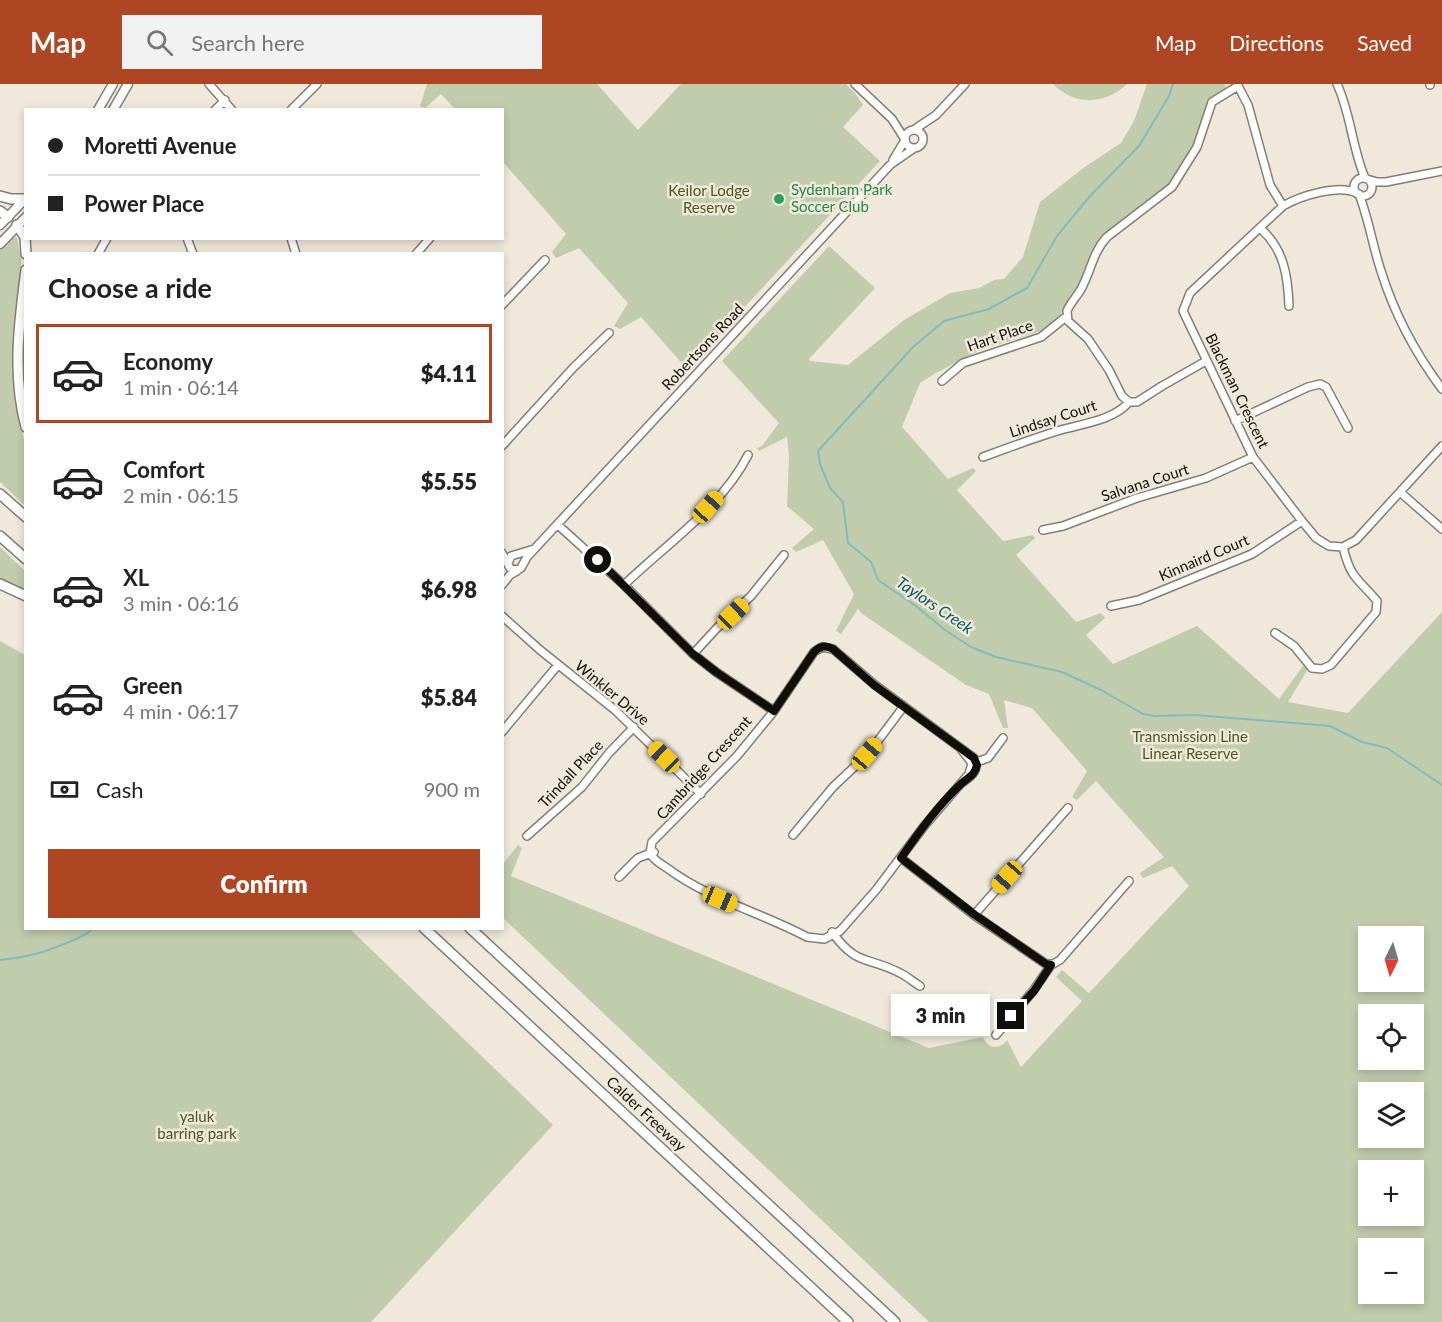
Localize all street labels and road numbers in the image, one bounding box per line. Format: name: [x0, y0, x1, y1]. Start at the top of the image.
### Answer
street label: Robertsons Road: [658, 299, 747, 393]
street label: Hart Place: [964, 315, 1035, 355]
street label: Blackman Crescent: [1202, 330, 1274, 451]
street label: Lindsay Court: [1007, 395, 1099, 441]
street label: Salvana Court: [1098, 459, 1191, 505]
street label: Kinnaird Court: [1156, 530, 1252, 584]
street label: Winkler Drive: [572, 656, 653, 729]
street label: Cambridge Crescent: [652, 711, 755, 823]
street label: Trindall Place: [534, 736, 606, 811]
street label: Calder Freeway: [603, 1072, 690, 1155]

